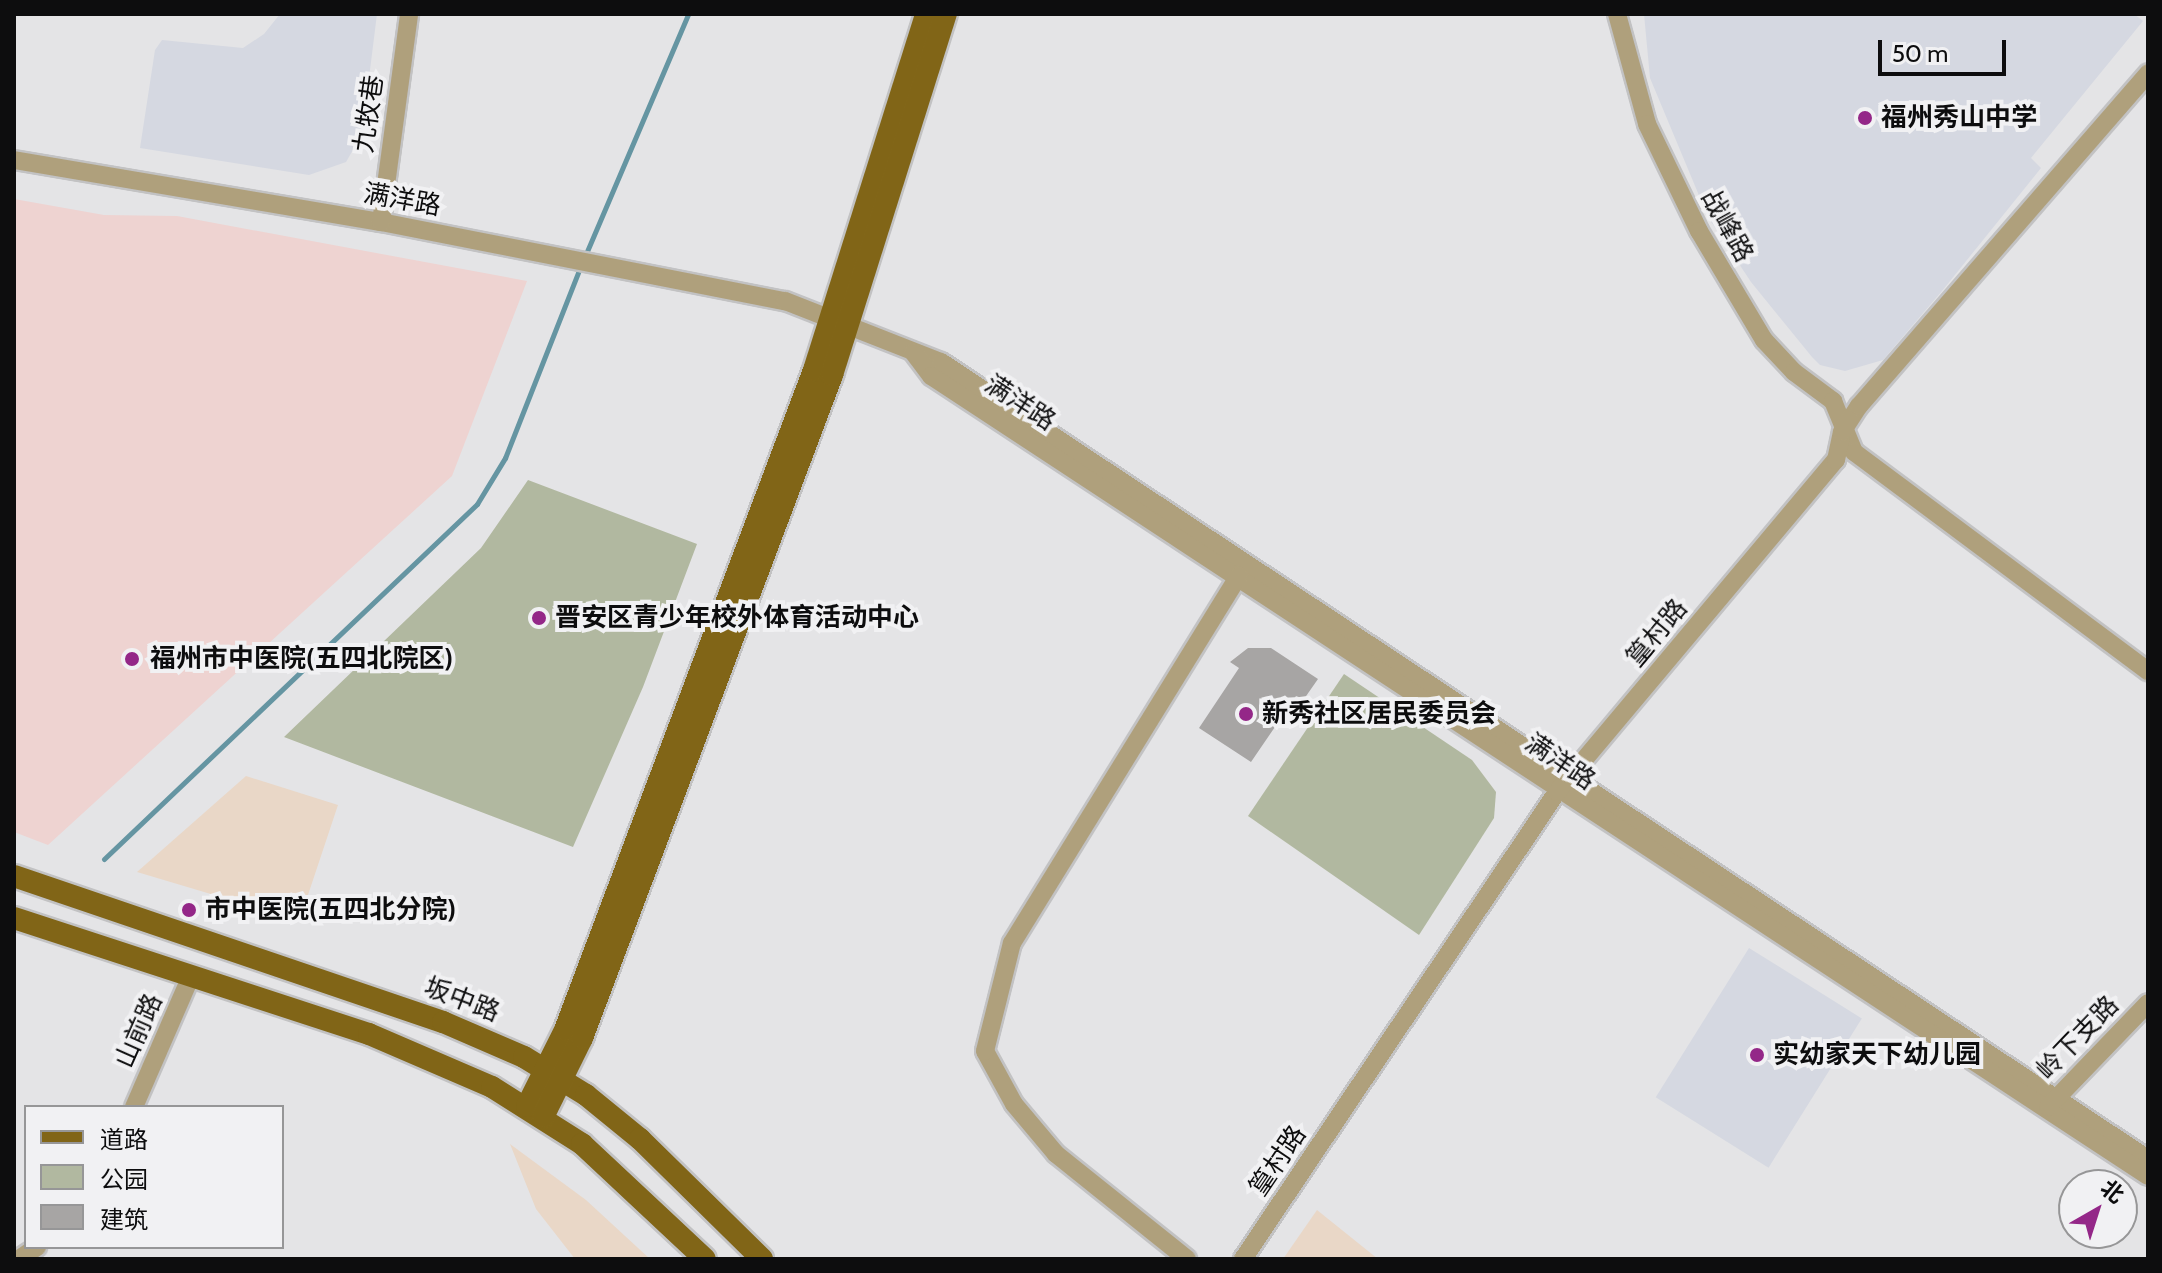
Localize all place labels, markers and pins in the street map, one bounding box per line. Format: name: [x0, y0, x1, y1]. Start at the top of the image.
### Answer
place label: 福州秀山中学: [1881, 102, 2037, 134]
marker: 福州秀山中学: [1856, 109, 1874, 127]
place label: 晋安区青少年校外体育活动中心: [555, 602, 919, 634]
marker: 晋安区青少年校外体育活动中心: [530, 609, 548, 627]
place label: 福州市中医院(五四北院区): [150, 643, 453, 675]
marker: 福州市中医院(五四北院区): [121, 648, 143, 670]
place label: 新秀社区居民委员会: [1262, 698, 1496, 730]
marker: 新秀社区居民委员会: [1237, 705, 1255, 723]
place label: 市中医院(五四北分院): [205, 894, 456, 926]
marker: 市中医院(五四北分院): [180, 901, 198, 919]
place label: 实幼家天下幼儿园: [1773, 1039, 1981, 1071]
marker: 实幼家天下幼儿园: [1748, 1046, 1766, 1064]

